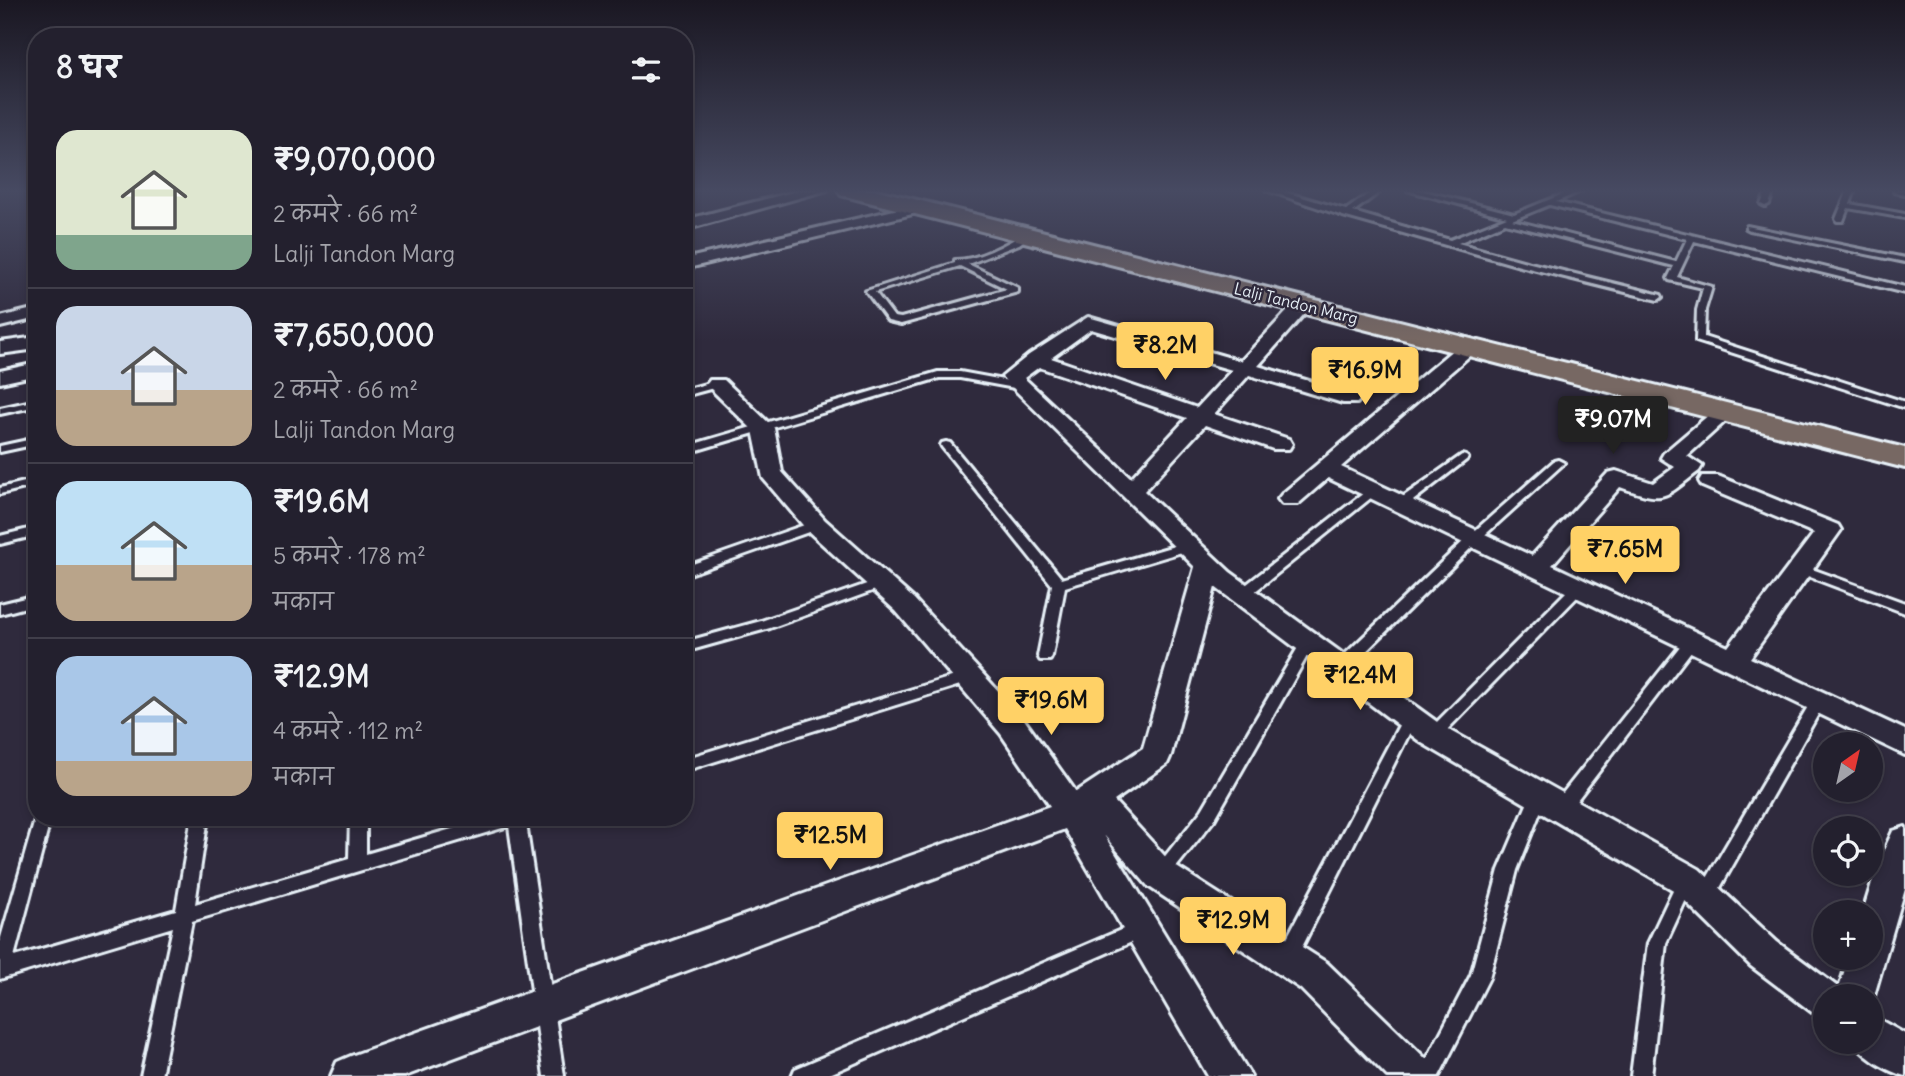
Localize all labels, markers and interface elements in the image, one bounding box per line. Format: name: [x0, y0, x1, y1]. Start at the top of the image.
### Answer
text: 8 घर: [56, 48, 120, 86]
icon: filters: [627, 51, 665, 89]
text: ₹9,070,000: [273, 140, 436, 178]
icon: home: [112, 158, 196, 242]
text: 2 कमरे · 66 m²: [273, 199, 418, 228]
text: Lalji Tandon Marg: [273, 239, 455, 268]
street label: Lalji Tandon Marg: [1232, 278, 1360, 328]
text: ₹7,650,000: [273, 316, 434, 354]
pin: ₹8.2M: [1116, 322, 1214, 382]
text: ₹8.2M: [1132, 330, 1198, 359]
icon: home: [112, 334, 196, 418]
pin: ₹16.9M: [1308, 348, 1422, 407]
text: ₹16.9M: [1328, 355, 1402, 384]
text: 2 कमरे · 66 m²: [273, 375, 418, 404]
pin: ₹9.07M: [1556, 396, 1670, 456]
text: ₹9.07M: [1574, 404, 1652, 433]
text: Lalji Tandon Marg: [273, 415, 455, 444]
text: ₹19.6M: [273, 482, 370, 520]
icon: home: [112, 509, 196, 593]
pin: ₹7.65M: [1568, 526, 1682, 586]
text: ₹7.65M: [1587, 534, 1663, 563]
text: 5 कमरे · 178 m²: [273, 541, 426, 570]
text: मकान: [273, 587, 334, 616]
pin: ₹12.4M: [1303, 652, 1417, 712]
text: ₹12.9M: [273, 657, 370, 695]
text: ₹12.4M: [1323, 660, 1397, 689]
pin: ₹19.6M: [994, 678, 1108, 737]
icon: home: [112, 684, 196, 768]
text: ₹19.6M: [1014, 685, 1088, 714]
text: 4 कमरे · 112 m²: [273, 716, 423, 745]
north arrow: [1813, 732, 1883, 802]
map controls: [1813, 732, 1883, 1054]
text: मकान: [273, 762, 334, 791]
pin: ₹12.5M: [773, 812, 887, 872]
button: locate: [1813, 816, 1883, 886]
text: ₹12.5M: [793, 820, 867, 849]
pin: ₹12.9M: [1176, 898, 1290, 957]
button: +: [1813, 900, 1883, 970]
text: ₹12.9M: [1196, 905, 1270, 934]
button: −: [1813, 984, 1883, 1054]

